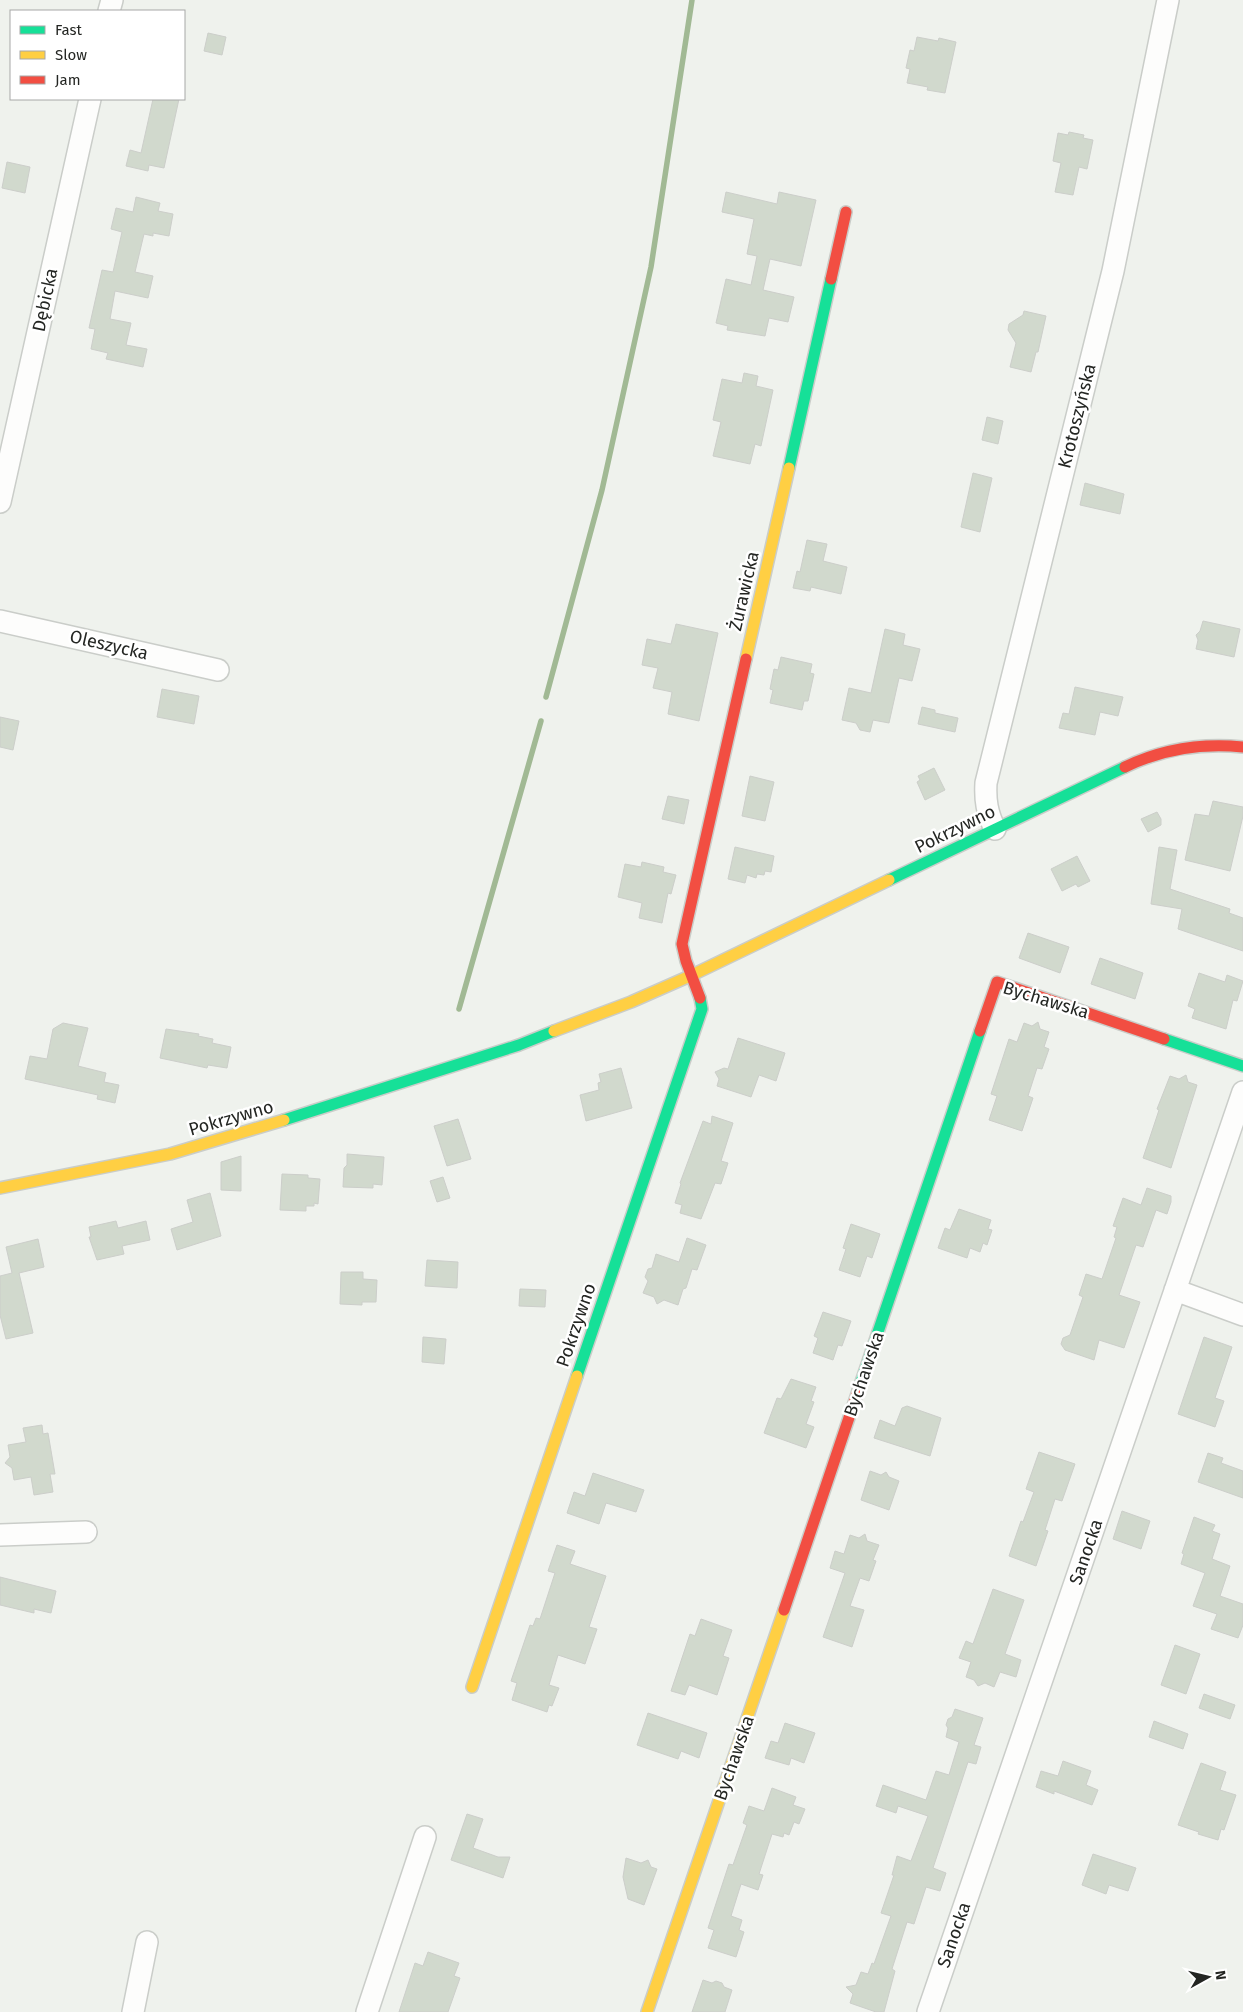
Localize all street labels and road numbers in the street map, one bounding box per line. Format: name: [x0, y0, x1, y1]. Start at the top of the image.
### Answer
street label: Dębicka: [28, 266, 62, 334]
street label: Krotoszyńska: [1053, 361, 1101, 471]
street label: Żurawicka: [724, 549, 764, 633]
street label: Oleszycka: [68, 625, 150, 665]
street label: Pokrzywno: [911, 800, 999, 858]
street label: Bychawska: [1000, 977, 1092, 1023]
street label: Pokrzywno: [186, 1095, 276, 1141]
street label: Pokrzywno: [551, 1280, 601, 1370]
street label: Bychawska: [839, 1329, 889, 1419]
street label: Sanocka: [1065, 1516, 1107, 1588]
street label: Bychawska: [709, 1713, 759, 1803]
street label: Sanocka: [933, 1899, 975, 1971]

